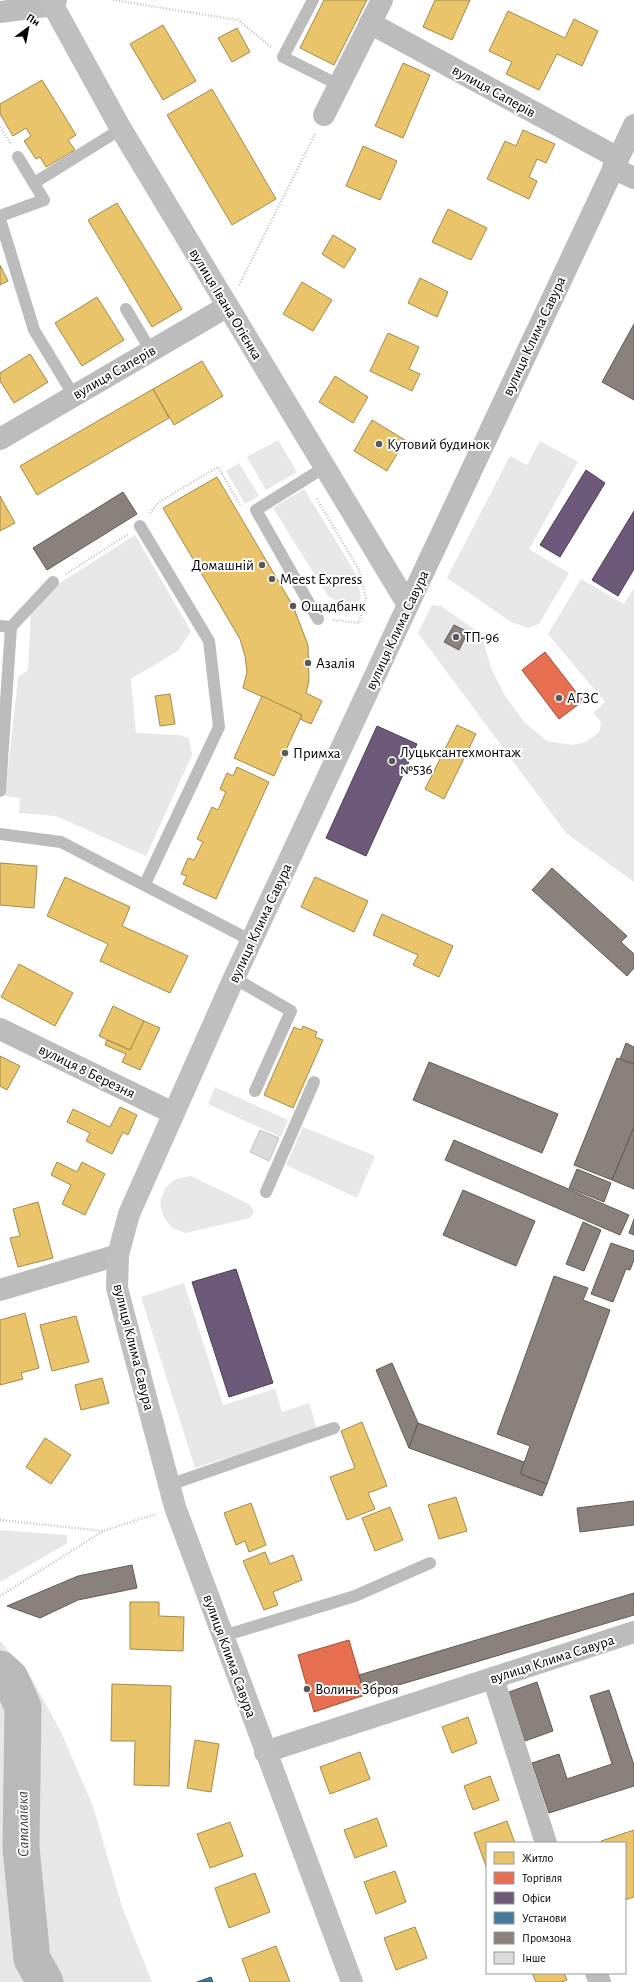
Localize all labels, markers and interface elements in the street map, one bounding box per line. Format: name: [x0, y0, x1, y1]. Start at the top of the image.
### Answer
north arrow: [8, 8, 48, 48]
text: Пн: [24, 12, 42, 28]
street label: вулиця Саперів: [450, 62, 538, 121]
street label: вулиця Івана Огієнка: [186, 246, 265, 363]
street label: вулиця Клима Савура: [500, 274, 569, 398]
street label: вулиця Саперів: [70, 343, 158, 402]
place label: Кутовий будинок: [387, 437, 490, 452]
marker: Кутовий будинок: [374, 439, 384, 449]
place label: Домашній: [191, 558, 254, 573]
marker: Домашній: [257, 560, 267, 570]
street label: вулиця Клима Савура: [363, 568, 432, 692]
place label: Meest Express: [280, 572, 362, 587]
marker: Meest Express: [267, 574, 277, 584]
place label: Ощадбанк: [301, 599, 365, 614]
marker: Ощадбанк: [288, 601, 298, 611]
place label: ТП-96: [464, 630, 499, 645]
marker: ТП-96: [451, 632, 461, 642]
place label: Азалія: [316, 656, 355, 671]
marker: Азалія: [303, 658, 313, 668]
place label: АГЗС: [567, 691, 599, 706]
marker: АГЗС: [554, 693, 564, 703]
place label: Луцьксантехмонтаж №536: [400, 745, 521, 777]
place label: Примха: [293, 746, 341, 761]
marker: Примха: [280, 748, 290, 758]
marker: Луцьксантехмонтаж №536: [387, 756, 397, 766]
street label: вулиця Клима Савура: [226, 861, 295, 985]
street label: вулиця 8 Березня: [36, 1042, 137, 1101]
street label: вулиця Клима Савура: [111, 1282, 157, 1412]
street label: вулиця Клима Савура: [200, 1593, 259, 1720]
street label: вулиця Клима Савура: [488, 1632, 616, 1687]
place label: Волинь Зброя: [315, 1682, 398, 1697]
marker: Волинь Зброя: [302, 1684, 312, 1694]
water label: Сапалаївка: [14, 1791, 32, 1857]
legend: [486, 1842, 626, 1974]
text: Житло: [522, 1852, 554, 1864]
text: Торгівля: [522, 1872, 562, 1884]
text: Офіси: [522, 1892, 551, 1904]
text: Установи: [522, 1912, 567, 1924]
text: Промзона: [522, 1932, 572, 1944]
text: Інше: [522, 1952, 546, 1964]

